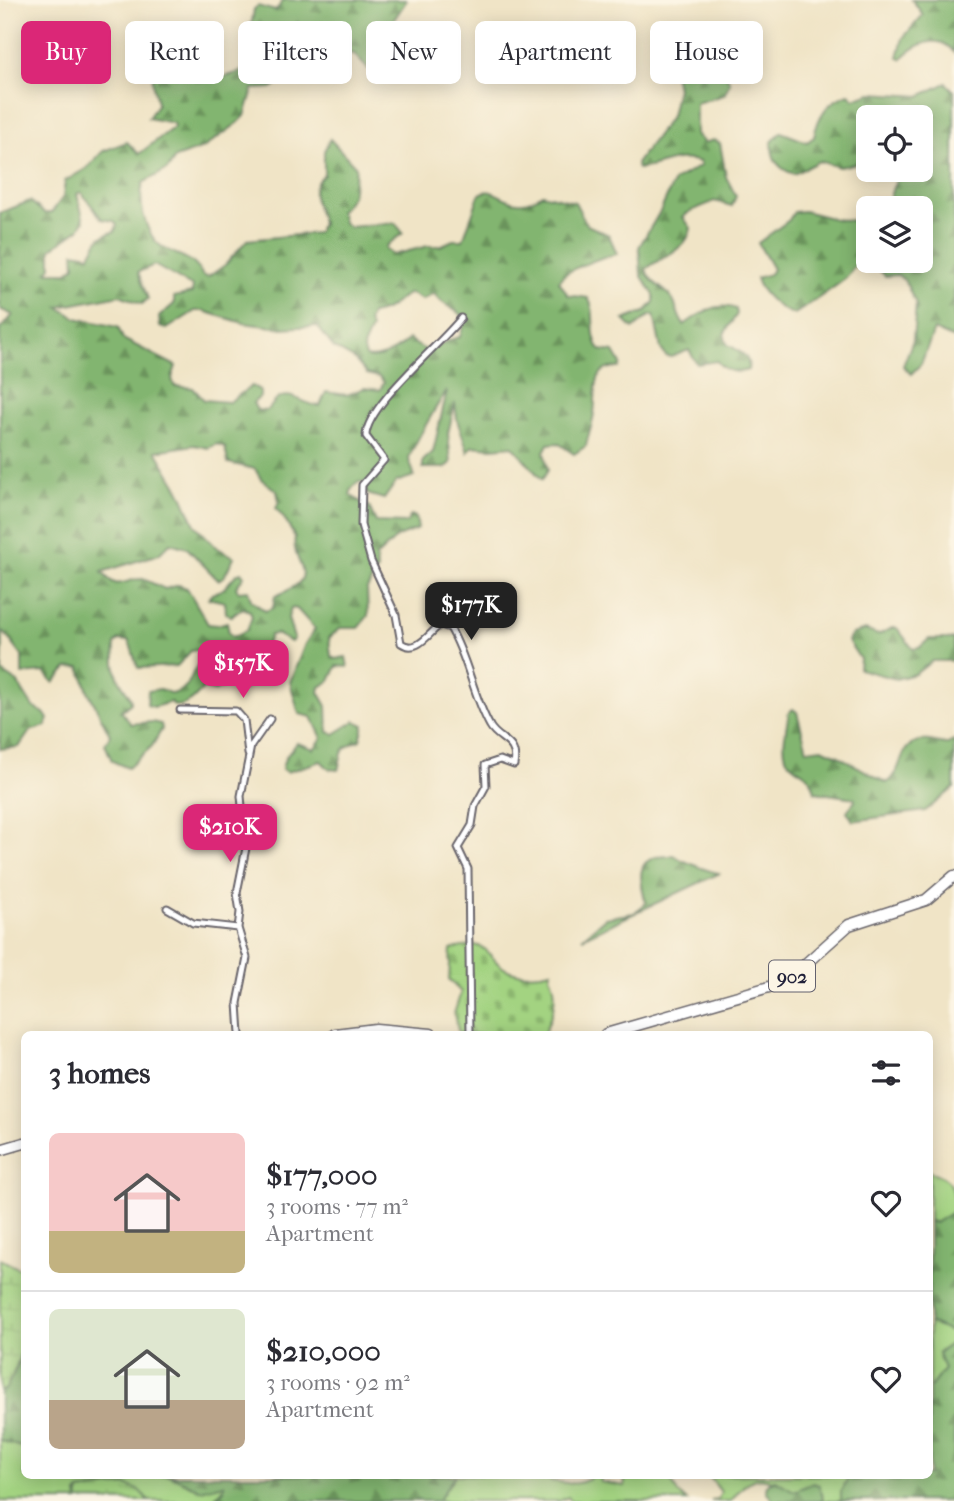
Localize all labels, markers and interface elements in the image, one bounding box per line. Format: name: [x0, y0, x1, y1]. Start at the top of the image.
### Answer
chip: Buy: [21, 21, 111, 84]
chip: Rent: [125, 21, 224, 84]
chip: Filters: [238, 21, 352, 84]
chip: New: [366, 21, 461, 84]
chip: Apartment: [475, 21, 636, 84]
chip: House: [650, 21, 763, 84]
map controls: [856, 105, 933, 273]
button: locate: [856, 105, 933, 182]
button: layers: [856, 196, 933, 273]
pin: $177K: [422, 582, 520, 642]
text: $177K: [441, 591, 501, 618]
pin: $157K: [194, 640, 292, 700]
text: $157K: [214, 649, 272, 676]
pin: $210K: [181, 804, 279, 864]
text: $210K: [199, 813, 261, 840]
road number: 902: [769, 960, 815, 992]
icon: filters: [867, 1054, 905, 1092]
text: 3 homes: [49, 1056, 150, 1091]
text: $177,000: [266, 1158, 378, 1193]
icon: home: [105, 1161, 189, 1245]
icon: heart: [867, 1184, 905, 1222]
text: 3 rooms · 77 m²: [266, 1193, 408, 1220]
text: Apartment: [266, 1220, 374, 1247]
text: $210,000: [266, 1334, 381, 1369]
icon: home: [105, 1337, 189, 1421]
icon: heart: [867, 1360, 905, 1398]
text: 3 rooms · 92 m²: [266, 1369, 410, 1396]
text: Apartment: [266, 1396, 374, 1423]

